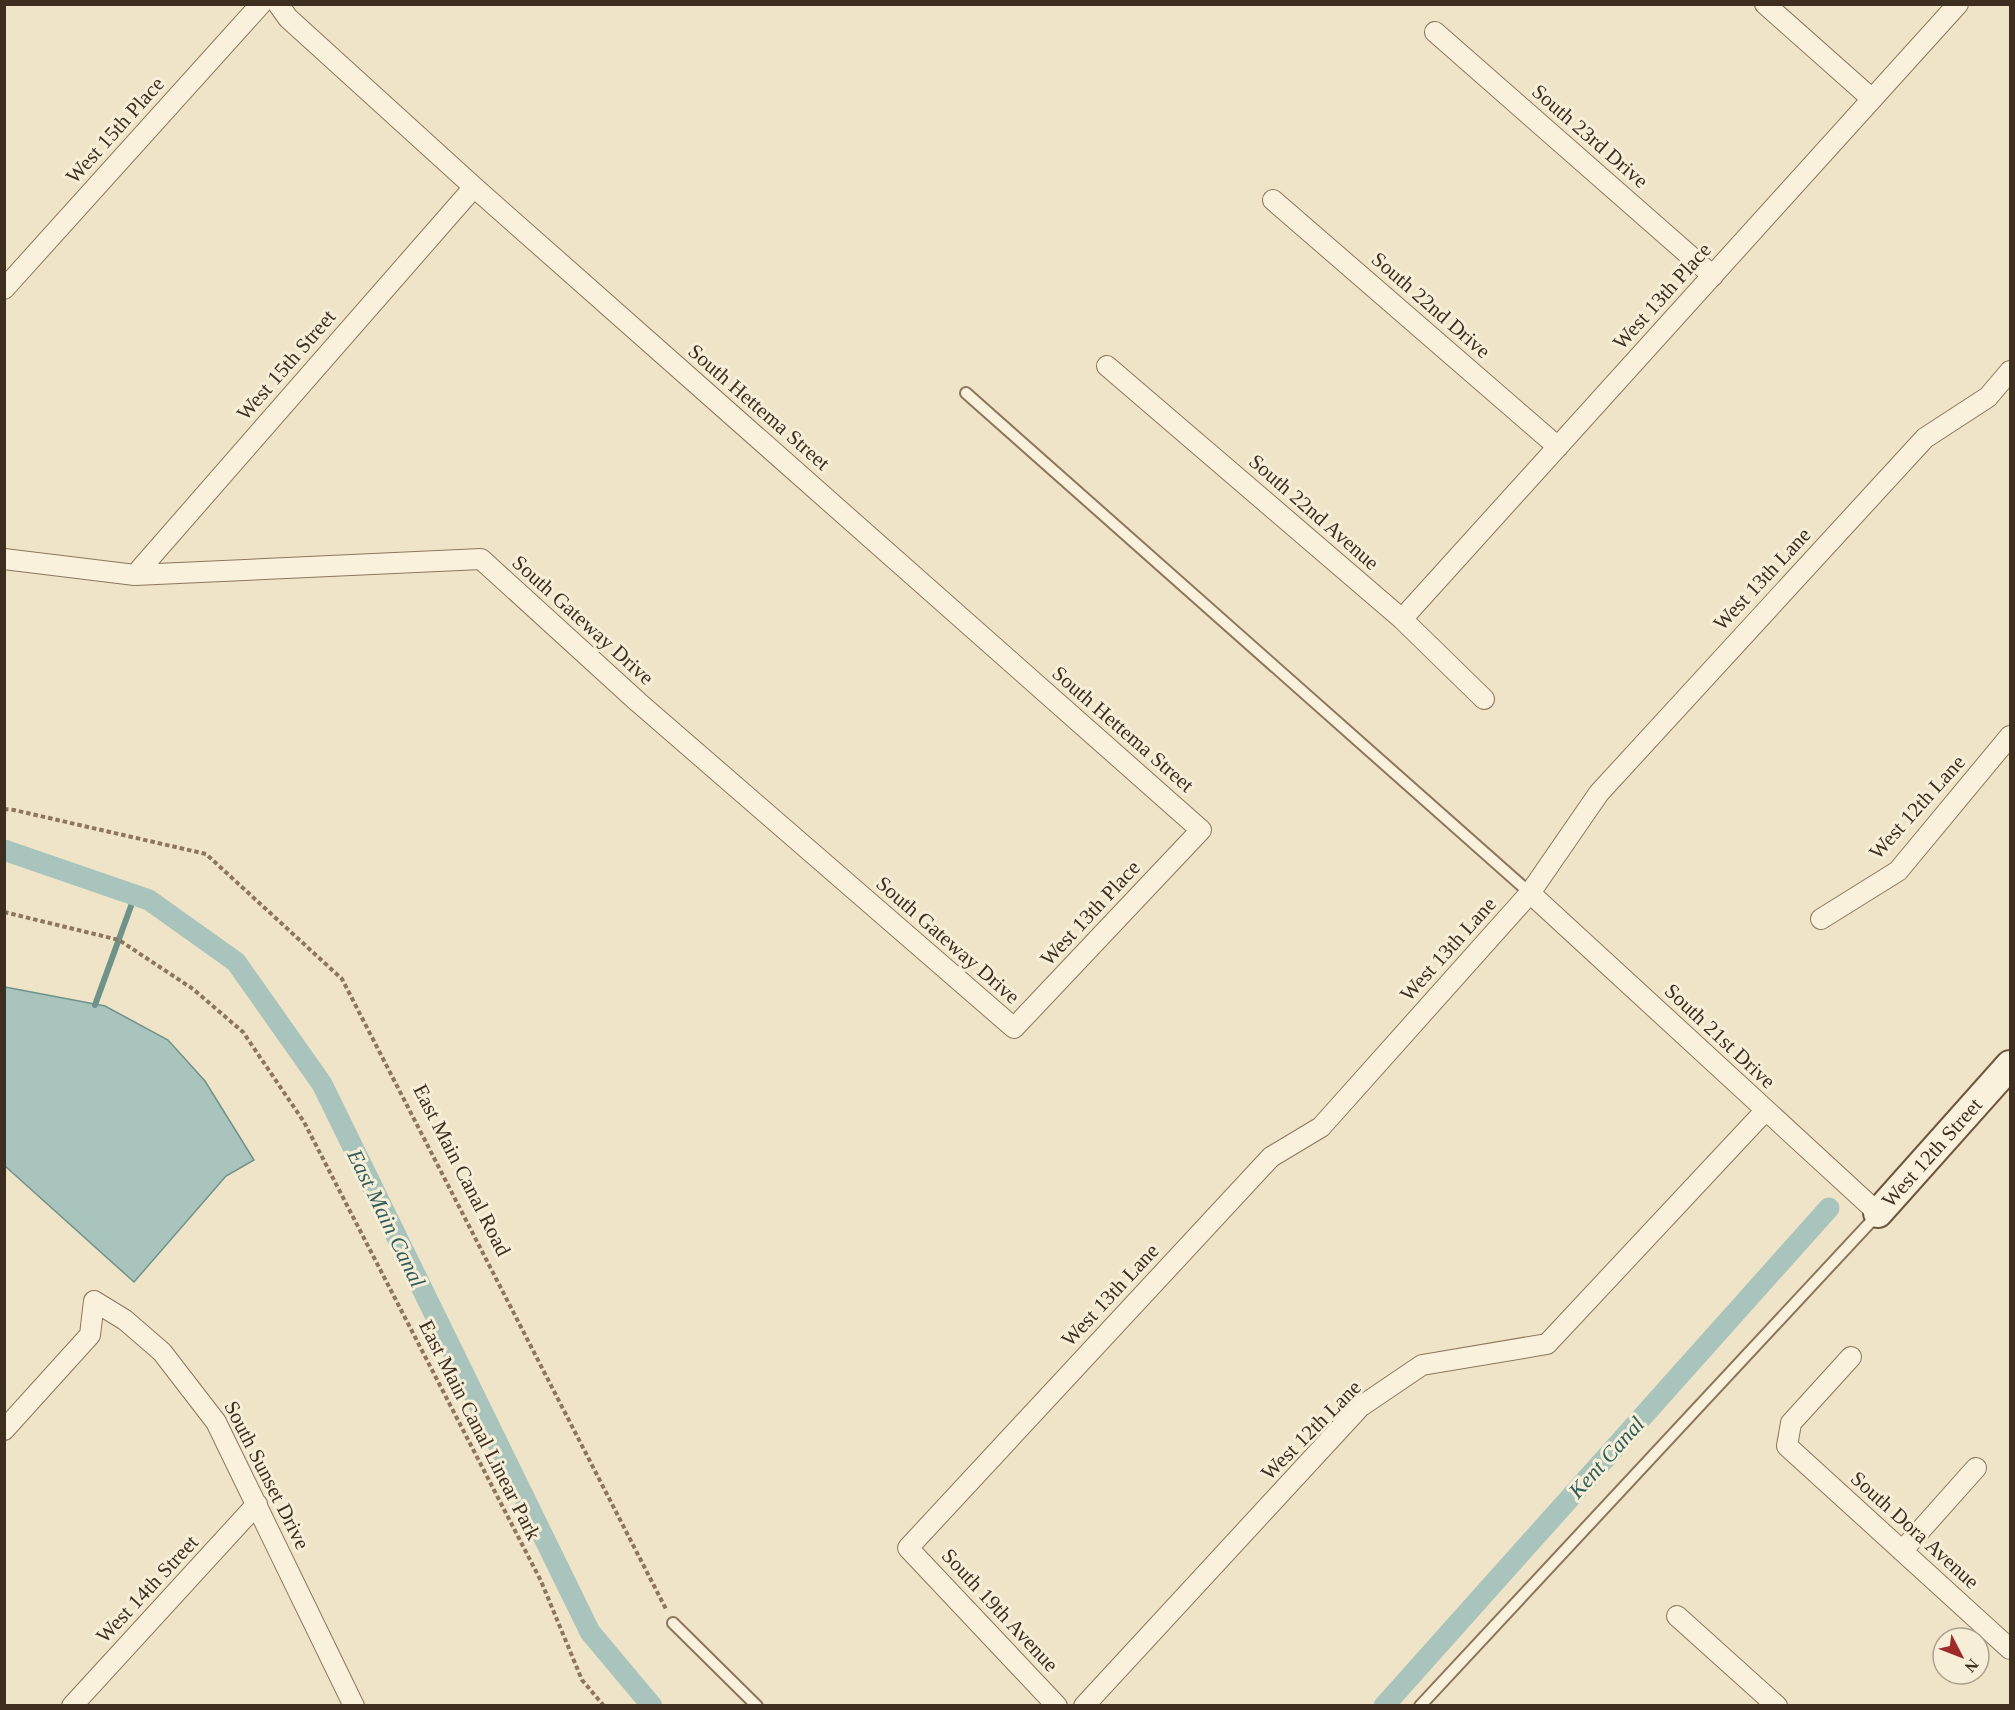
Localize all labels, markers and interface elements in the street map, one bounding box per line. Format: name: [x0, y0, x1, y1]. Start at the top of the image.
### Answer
street label: West 15th Place: [61, 72, 169, 188]
street label: South 23rd Drive: [1527, 79, 1653, 193]
street label: West 13th Place: [1608, 238, 1716, 354]
street label: South 22nd Drive: [1367, 247, 1495, 363]
street label: West 15th Street: [232, 305, 341, 425]
street label: South Hettema Street: [683, 339, 835, 475]
street label: South 22nd Avenue: [1244, 449, 1384, 575]
street label: West 13th Lane: [1708, 523, 1816, 635]
street label: South Gateway Drive: [507, 550, 659, 690]
street label: South Hettema Street: [1047, 661, 1199, 797]
street label: West 12th Lane: [1864, 750, 1970, 864]
street label: West 13th Place: [1035, 856, 1145, 970]
street label: South Gateway Drive: [871, 871, 1025, 1009]
street label: West 13th Lane: [1395, 892, 1501, 1006]
street label: South 21st Drive: [1660, 979, 1780, 1093]
street label: East Main Canal Road: [408, 1080, 516, 1260]
street label: West 12th Street: [1877, 1093, 1987, 1212]
water label: East Main Canal: [342, 1144, 431, 1291]
street label: West 13th Lane: [1056, 1239, 1164, 1351]
street label: East Main Canal Linear Park: [414, 1316, 546, 1544]
street label: West 12th Lane: [1256, 1375, 1366, 1485]
street label: South Sunset Drive: [219, 1397, 315, 1553]
water label: Kent Canal: [1563, 1411, 1649, 1504]
street label: South Dora Avenue: [1846, 1466, 1984, 1594]
street label: West 14th Street: [91, 1530, 203, 1648]
street label: South 19th Avenue: [937, 1544, 1063, 1676]
north arrow: [1931, 1626, 1991, 1686]
text: N: [1961, 1656, 1982, 1676]

